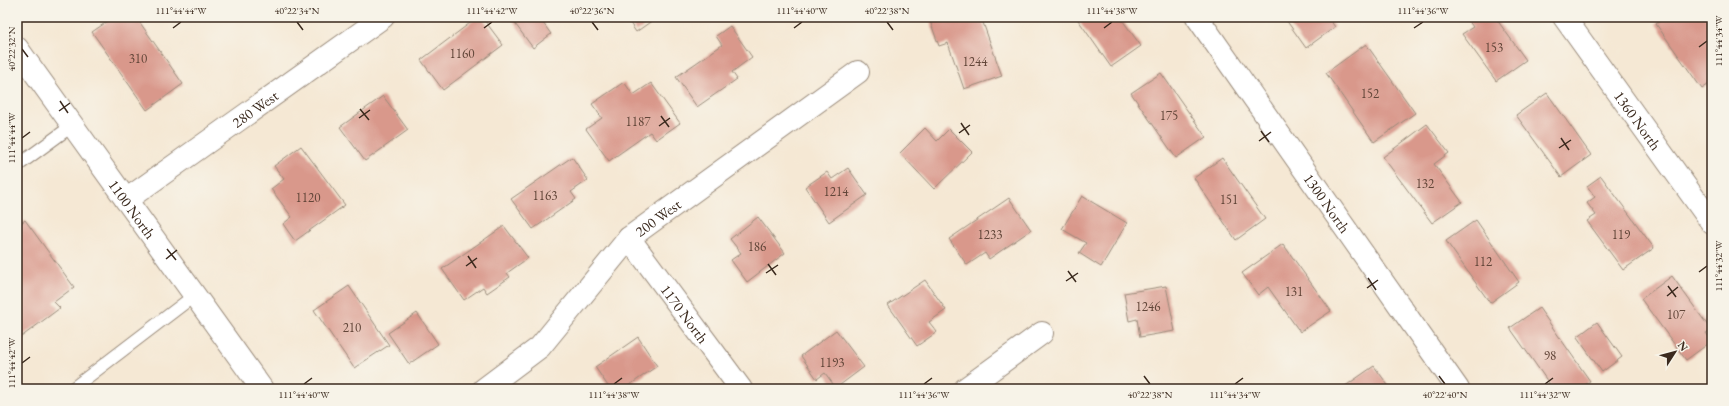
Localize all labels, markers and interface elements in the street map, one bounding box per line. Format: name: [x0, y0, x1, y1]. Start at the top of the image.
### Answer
text: 111°44'44"W: [156, 4, 207, 17]
text: 40°22'34"N: [275, 4, 320, 17]
text: 111°44'42"W: [467, 4, 518, 17]
text: 40°22'36"N: [570, 4, 615, 17]
text: 111°44'40"W: [777, 4, 828, 17]
text: 40°22'38"N: [865, 4, 910, 17]
text: 111°44'38"W: [1087, 4, 1138, 17]
text: 111°44'36"W: [1398, 4, 1449, 17]
text: 111°44'34"W: [1712, 15, 1725, 66]
text: 40°22'32"N: [5, 26, 18, 71]
house number: 153: [1485, 39, 1503, 56]
house number: 1160: [450, 45, 474, 62]
house number: 310: [129, 50, 147, 67]
house number: 1244: [963, 53, 988, 70]
street label: 280 West: [228, 85, 282, 131]
house number: 152: [1361, 85, 1380, 102]
street label: 1360 North: [1610, 87, 1666, 154]
house number: 175: [1160, 107, 1178, 124]
text: 111°44'44"W: [5, 112, 18, 163]
house number: 1187: [626, 113, 651, 130]
street label: 1300 North: [1300, 169, 1355, 237]
street label: 1100 North: [105, 175, 160, 242]
house number: 132: [1416, 175, 1435, 192]
house number: 1214: [824, 183, 849, 200]
house number: 1163: [533, 187, 557, 204]
house number: 1120: [296, 189, 320, 206]
house number: 151: [1220, 191, 1238, 208]
street label: 200 West: [631, 194, 685, 240]
house number: 1233: [978, 226, 1002, 243]
house number: 119: [1612, 226, 1631, 243]
house number: 186: [748, 238, 766, 255]
text: 111°44'32"W: [1712, 240, 1725, 291]
house number: 112: [1474, 253, 1493, 270]
street label: 1170 North: [657, 280, 713, 347]
house number: 131: [1285, 283, 1303, 300]
house number: 1246: [1136, 298, 1160, 315]
house number: 107: [1667, 306, 1686, 323]
house number: 210: [343, 319, 361, 336]
north arrow: [1655, 332, 1695, 372]
text: 111°44'42"W: [5, 337, 18, 388]
text: N: [1675, 338, 1691, 354]
house number: 98: [1544, 347, 1556, 364]
house number: 1193: [820, 354, 844, 371]
text: 111°44'40"W: [279, 388, 330, 401]
text: 111°44'38"W: [589, 388, 640, 401]
text: 111°44'36"W: [899, 388, 950, 401]
text: 40°22'38"N: [1128, 388, 1173, 401]
text: 111°44'34"W: [1210, 388, 1261, 401]
text: 40°22'40"N: [1423, 388, 1468, 401]
text: 111°44'32"W: [1520, 388, 1571, 401]

